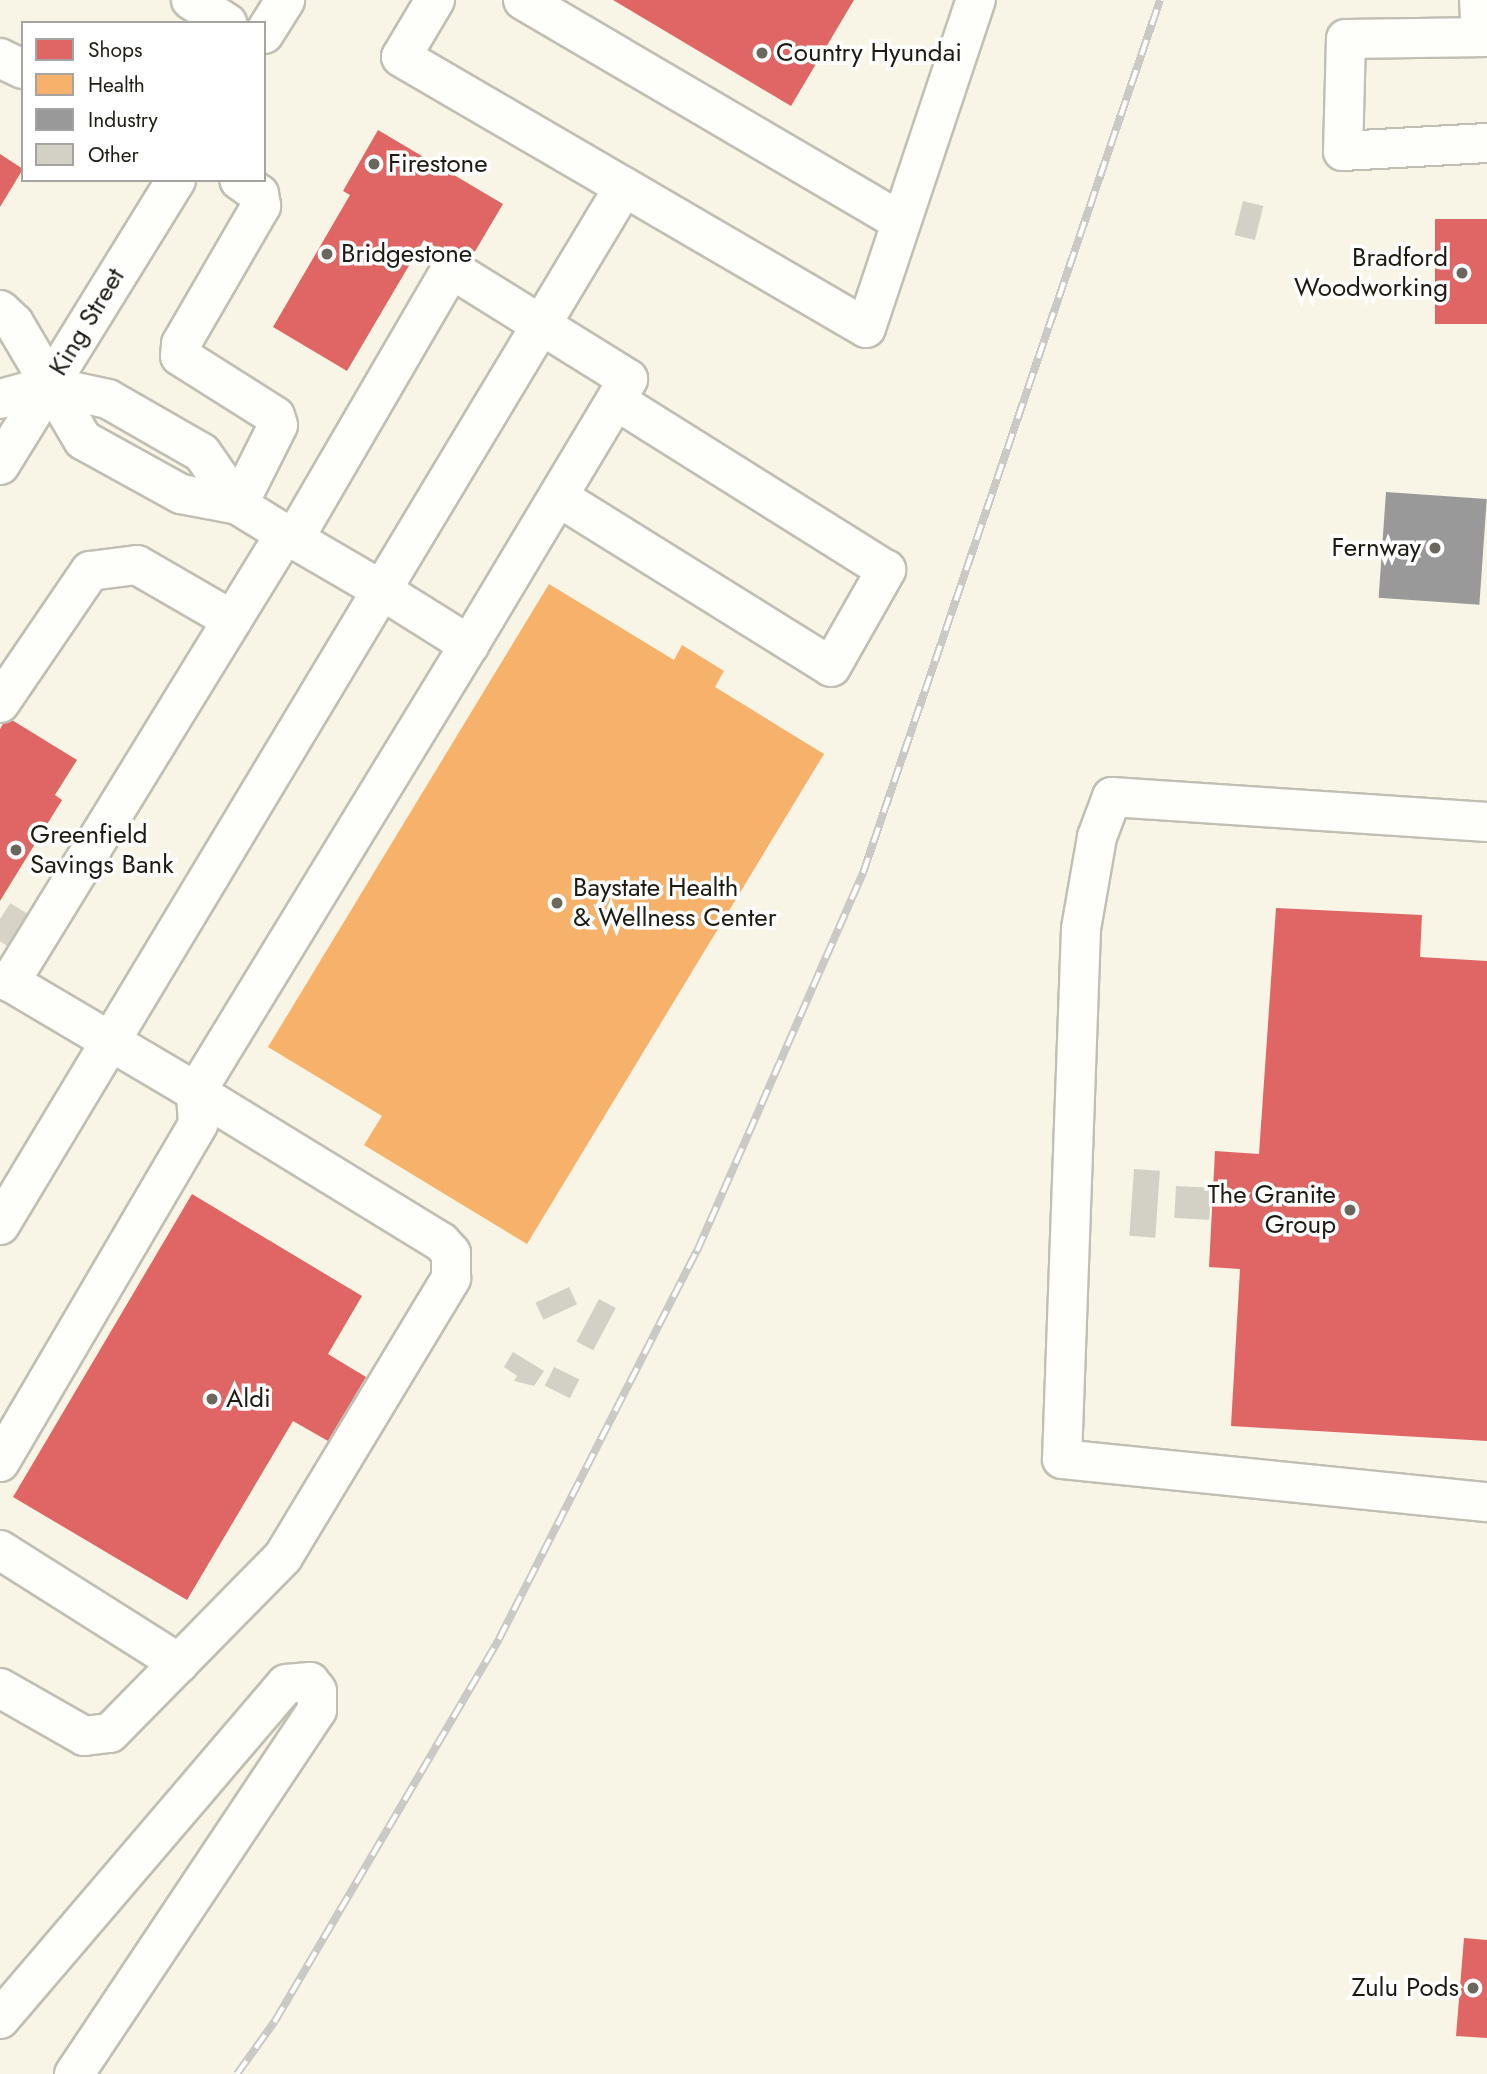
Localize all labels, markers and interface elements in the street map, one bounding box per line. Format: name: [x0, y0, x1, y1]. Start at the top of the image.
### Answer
legend: [21, 21, 266, 182]
text: Shops: [88, 35, 142, 65]
place label: Country Hyundai: [776, 37, 962, 69]
marker: Country Hyundai: [754, 45, 770, 61]
text: Health: [88, 70, 145, 100]
text: Industry: [88, 105, 158, 135]
text: Other: [88, 140, 139, 170]
place label: Firestone: [388, 148, 488, 180]
marker: Firestone: [366, 156, 382, 172]
place label: Bridgestone: [341, 238, 472, 270]
place label: Bradford Woodworking: [1294, 242, 1448, 304]
marker: Bridgestone: [319, 246, 335, 262]
street label: King Street: [43, 263, 131, 381]
marker: Bradford Woodworking: [1454, 265, 1470, 281]
place label: Fernway: [1331, 532, 1421, 564]
marker: Fernway: [1427, 540, 1443, 556]
place label: Greenfield Savings Bank: [30, 819, 174, 880]
marker: Greenfield Savings Bank: [8, 842, 24, 858]
place label: Baystate Health & Wellness Center: [573, 872, 777, 934]
marker: Baystate Health & Wellness Center: [547, 893, 567, 913]
place label: The Granite Group: [1207, 1179, 1336, 1240]
marker: The Granite Group: [1342, 1202, 1358, 1218]
place label: Aldi: [226, 1383, 271, 1415]
marker: Aldi: [204, 1391, 220, 1407]
place label: Zulu Pods: [1352, 1972, 1459, 2004]
marker: Zulu Pods: [1465, 1980, 1481, 1996]

